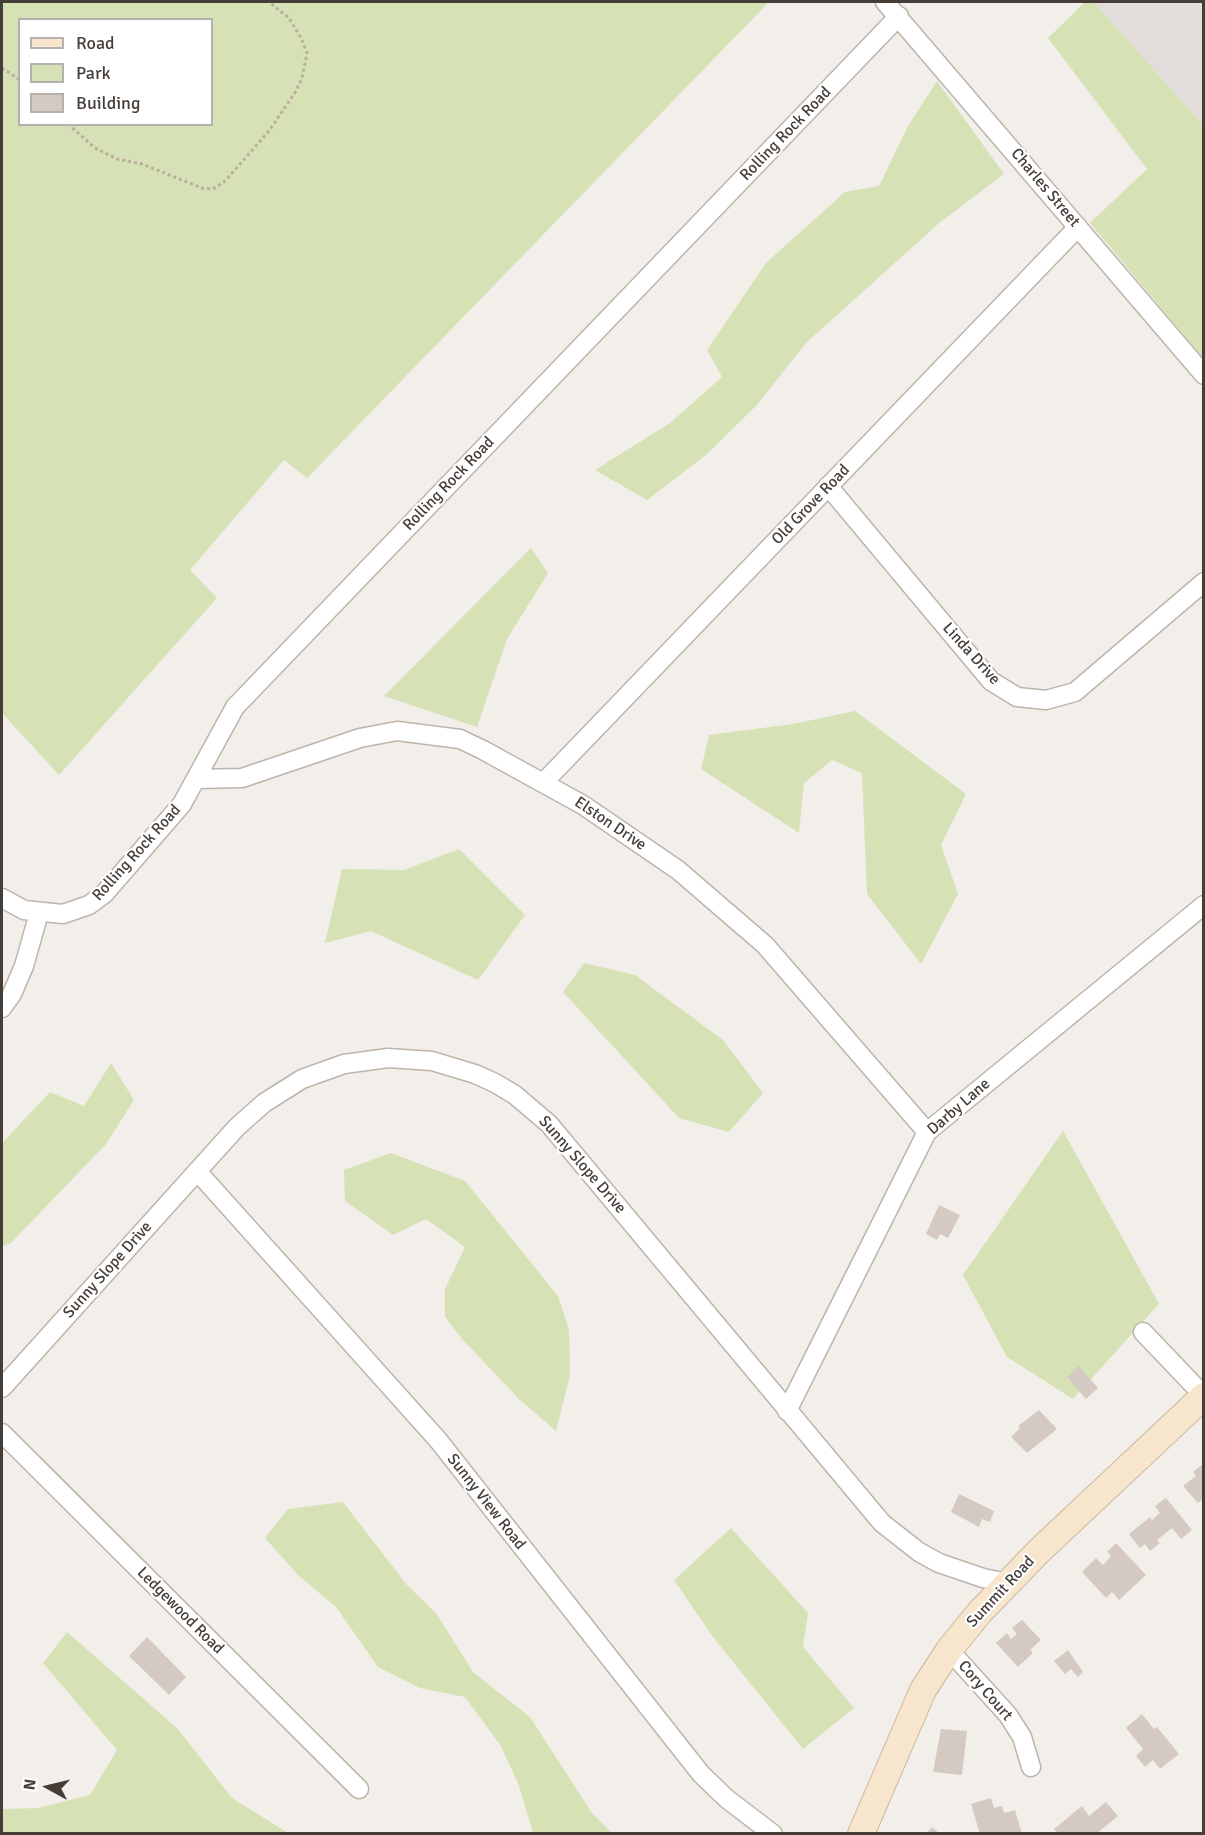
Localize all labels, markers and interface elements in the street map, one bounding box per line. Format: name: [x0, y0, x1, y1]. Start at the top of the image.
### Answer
legend: [18, 18, 213, 126]
text: Road: [76, 32, 115, 54]
text: Park: [76, 62, 111, 84]
street label: Rolling Rock Road: [736, 83, 836, 185]
text: Building: [76, 92, 140, 114]
street label: Charles Street: [1006, 145, 1084, 231]
street label: Rolling Rock Road: [399, 433, 499, 535]
street label: Old Grove Road: [768, 461, 854, 549]
street label: Linda Drive: [938, 619, 1004, 689]
street label: Elston Drive: [570, 793, 650, 855]
street label: Rolling Rock Road: [89, 801, 185, 905]
street label: Darby Lane: [924, 1075, 994, 1139]
street label: Sunny Slope Drive: [534, 1112, 630, 1218]
street label: Sunny Slope Drive: [60, 1218, 156, 1322]
street label: Sunny View Road: [443, 1450, 529, 1554]
street label: Summit Road: [963, 1552, 1039, 1632]
street label: Ledgewood Road: [133, 1564, 227, 1658]
street label: Cory Court: [954, 1657, 1016, 1725]
north arrow: [18, 1757, 78, 1817]
text: N: [19, 1778, 41, 1791]

